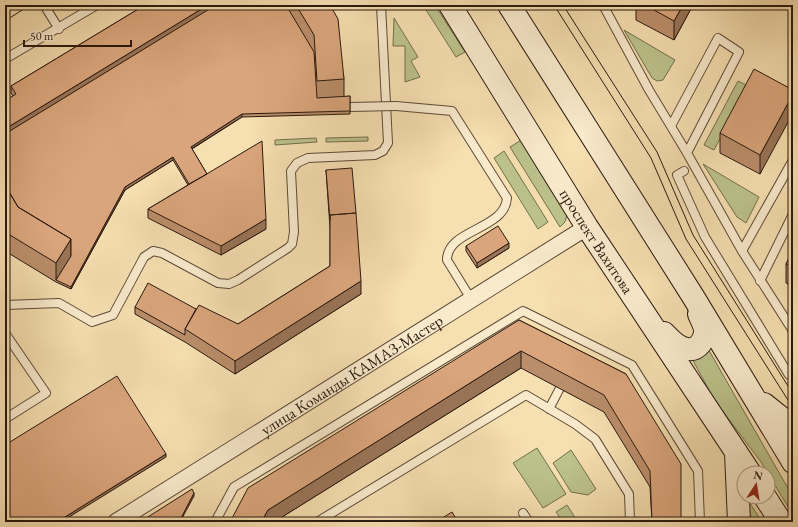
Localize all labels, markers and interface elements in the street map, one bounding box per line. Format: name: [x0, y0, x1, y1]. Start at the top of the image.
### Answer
scale bar: [24, 22, 131, 48]
text: 50 m: [30, 28, 54, 44]
street label: проспект Вахитова: [555, 185, 639, 298]
street label: улица Команды КАМАЗ-Мастер: [257, 310, 447, 440]
north arrow: [736, 465, 776, 505]
text: N: [752, 467, 764, 483]

